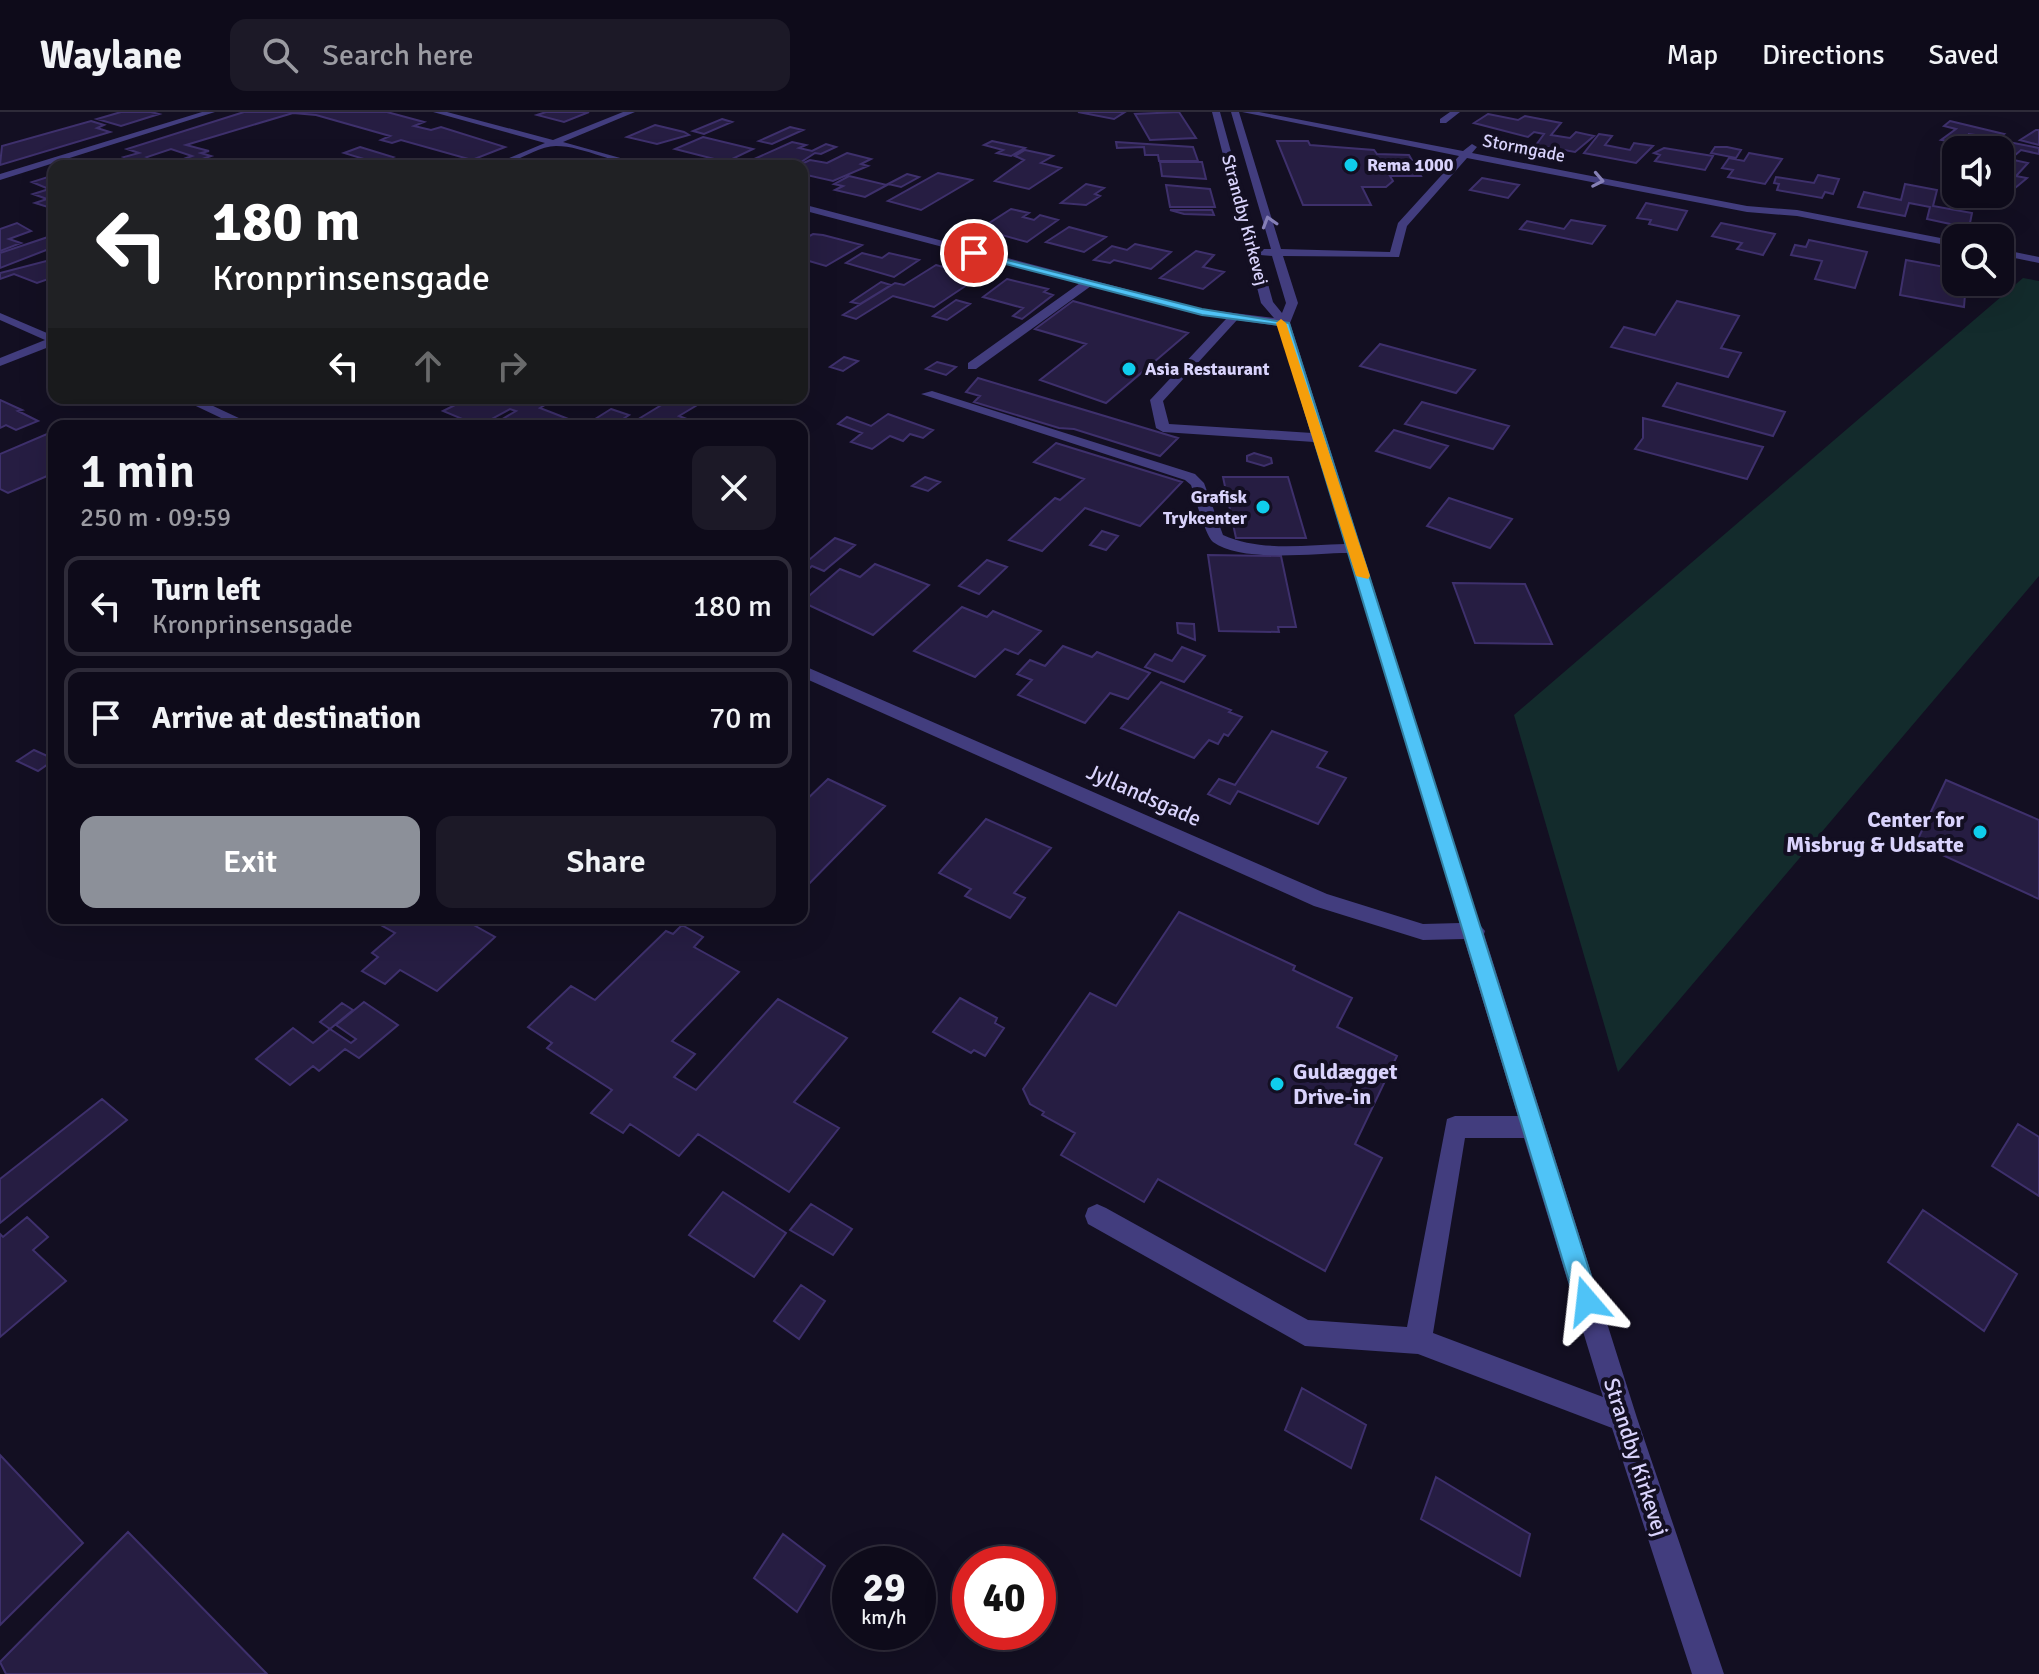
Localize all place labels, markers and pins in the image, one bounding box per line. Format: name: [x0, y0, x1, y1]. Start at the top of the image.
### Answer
place label: Rema 1000: [1367, 154, 1454, 176]
marker: Rema 1000: [1342, 156, 1360, 174]
pin: [940, 219, 1008, 287]
place label: Asia Restaurant: [1145, 358, 1270, 380]
marker: Asia Restaurant: [1120, 360, 1138, 378]
place label: Grafisk Trykcenter: [1163, 486, 1248, 529]
marker: Grafisk Trykcenter: [1254, 498, 1272, 516]
place label: Center for Misbrug & Udsatte: [1786, 806, 1964, 858]
marker: Center for Misbrug & Udsatte: [1971, 823, 1989, 841]
place label: Guldægget Drive-in: [1293, 1058, 1397, 1110]
marker: Guldægget Drive-in: [1268, 1075, 1286, 1093]

